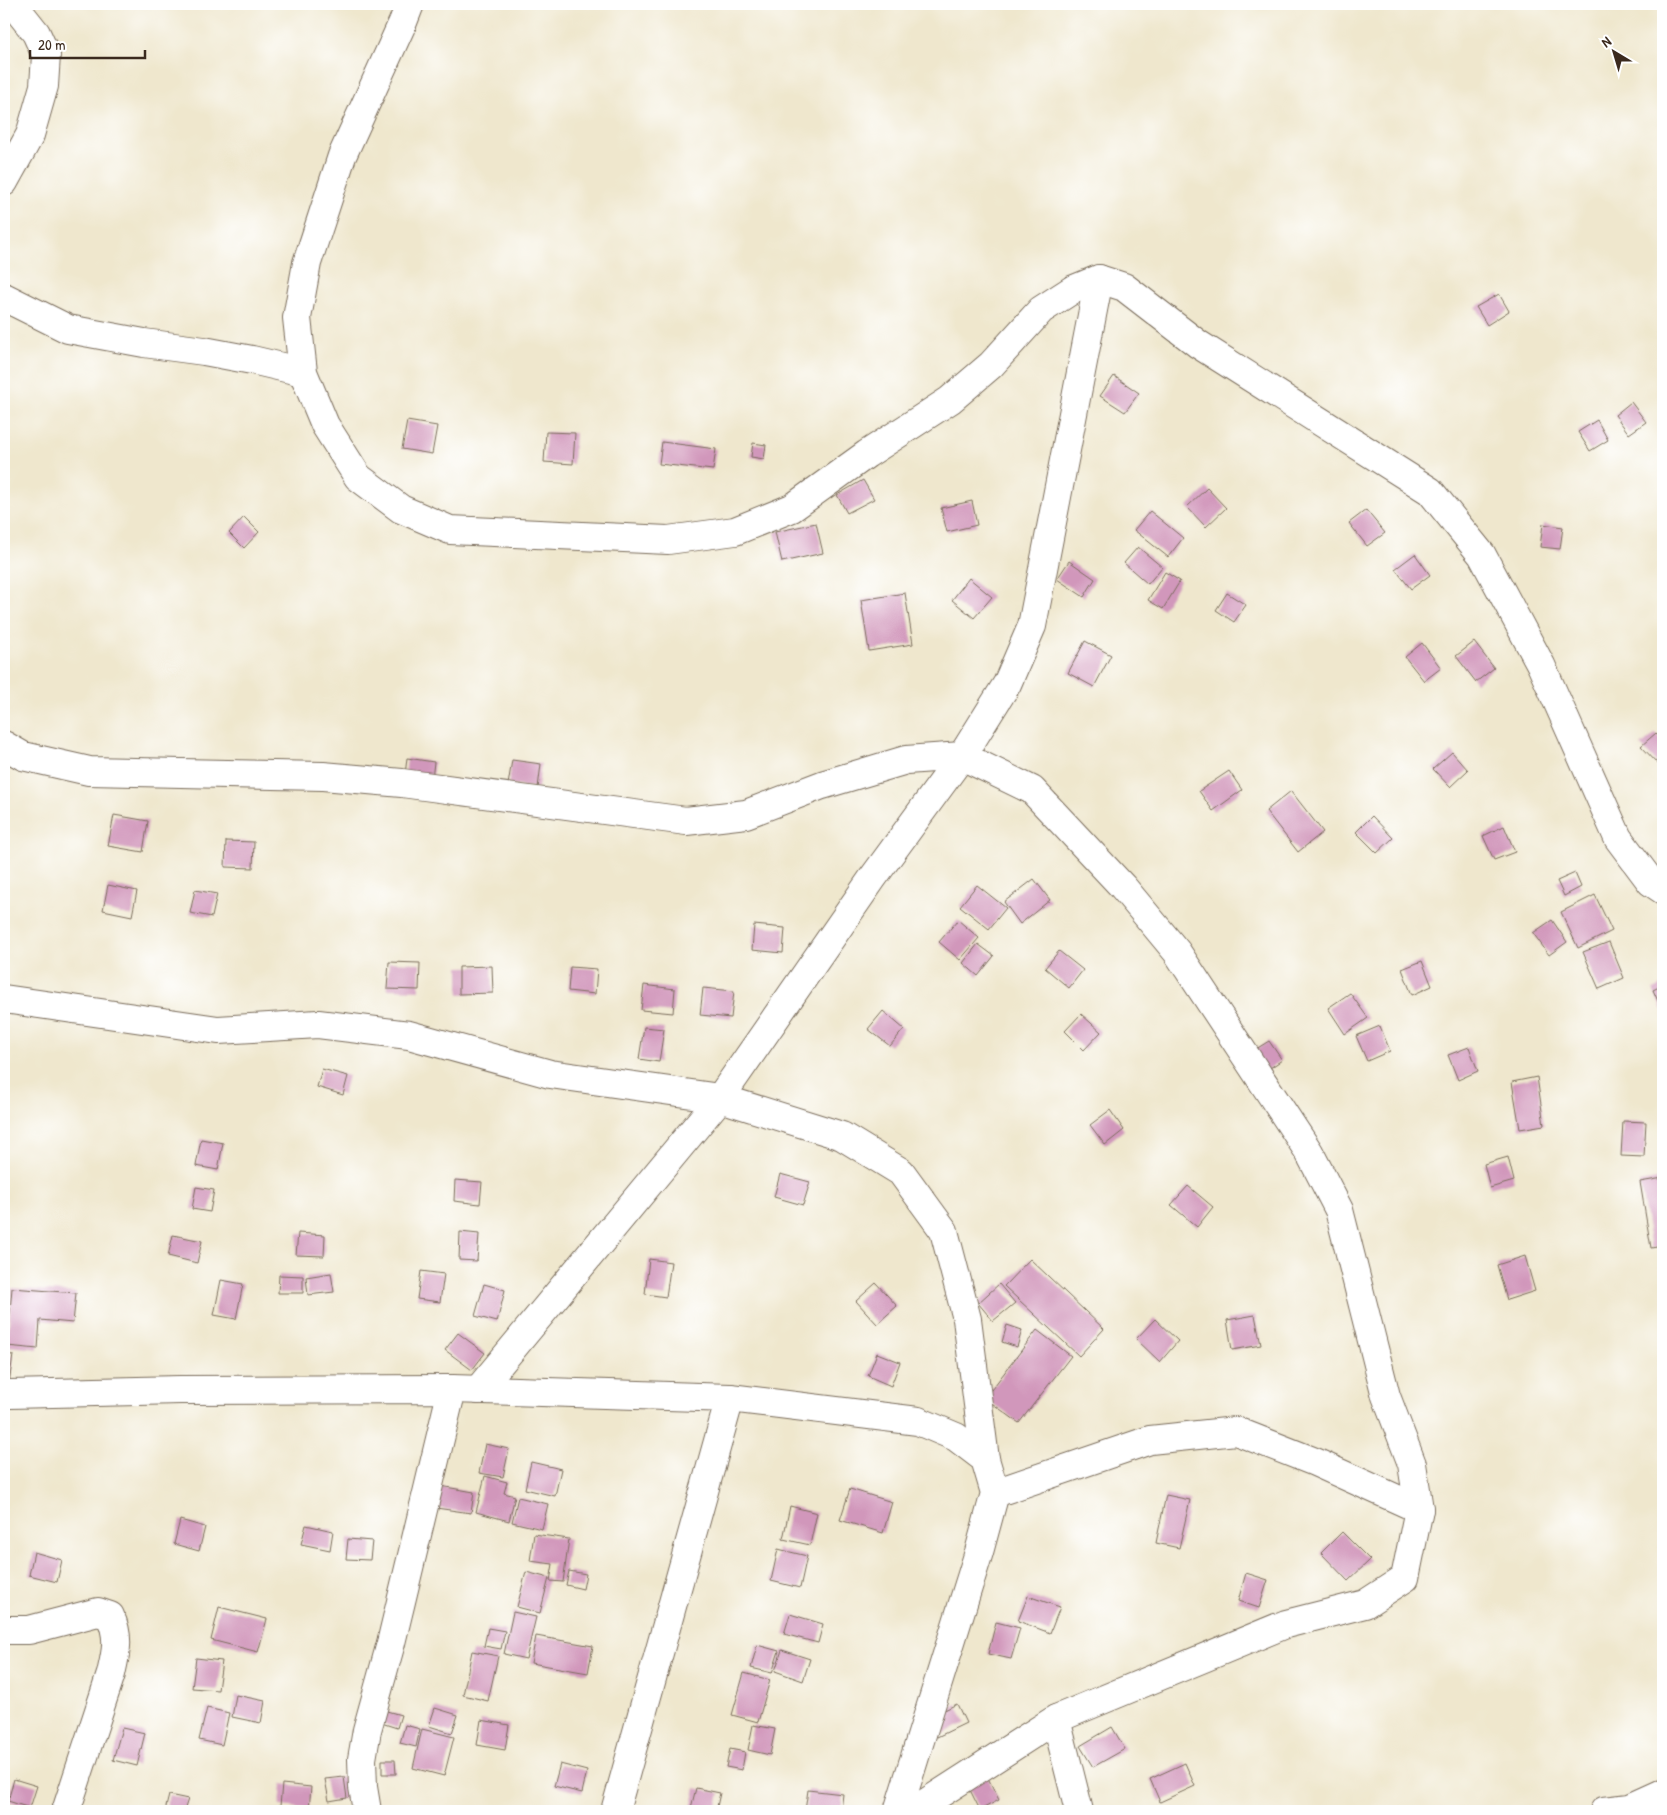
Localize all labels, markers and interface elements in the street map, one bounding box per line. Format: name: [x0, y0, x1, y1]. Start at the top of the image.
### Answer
scale bar: [30, 28, 145, 60]
north arrow: [1590, 28, 1640, 78]
text: N: [1597, 31, 1615, 51]
text: 20 m: [38, 34, 65, 55]

